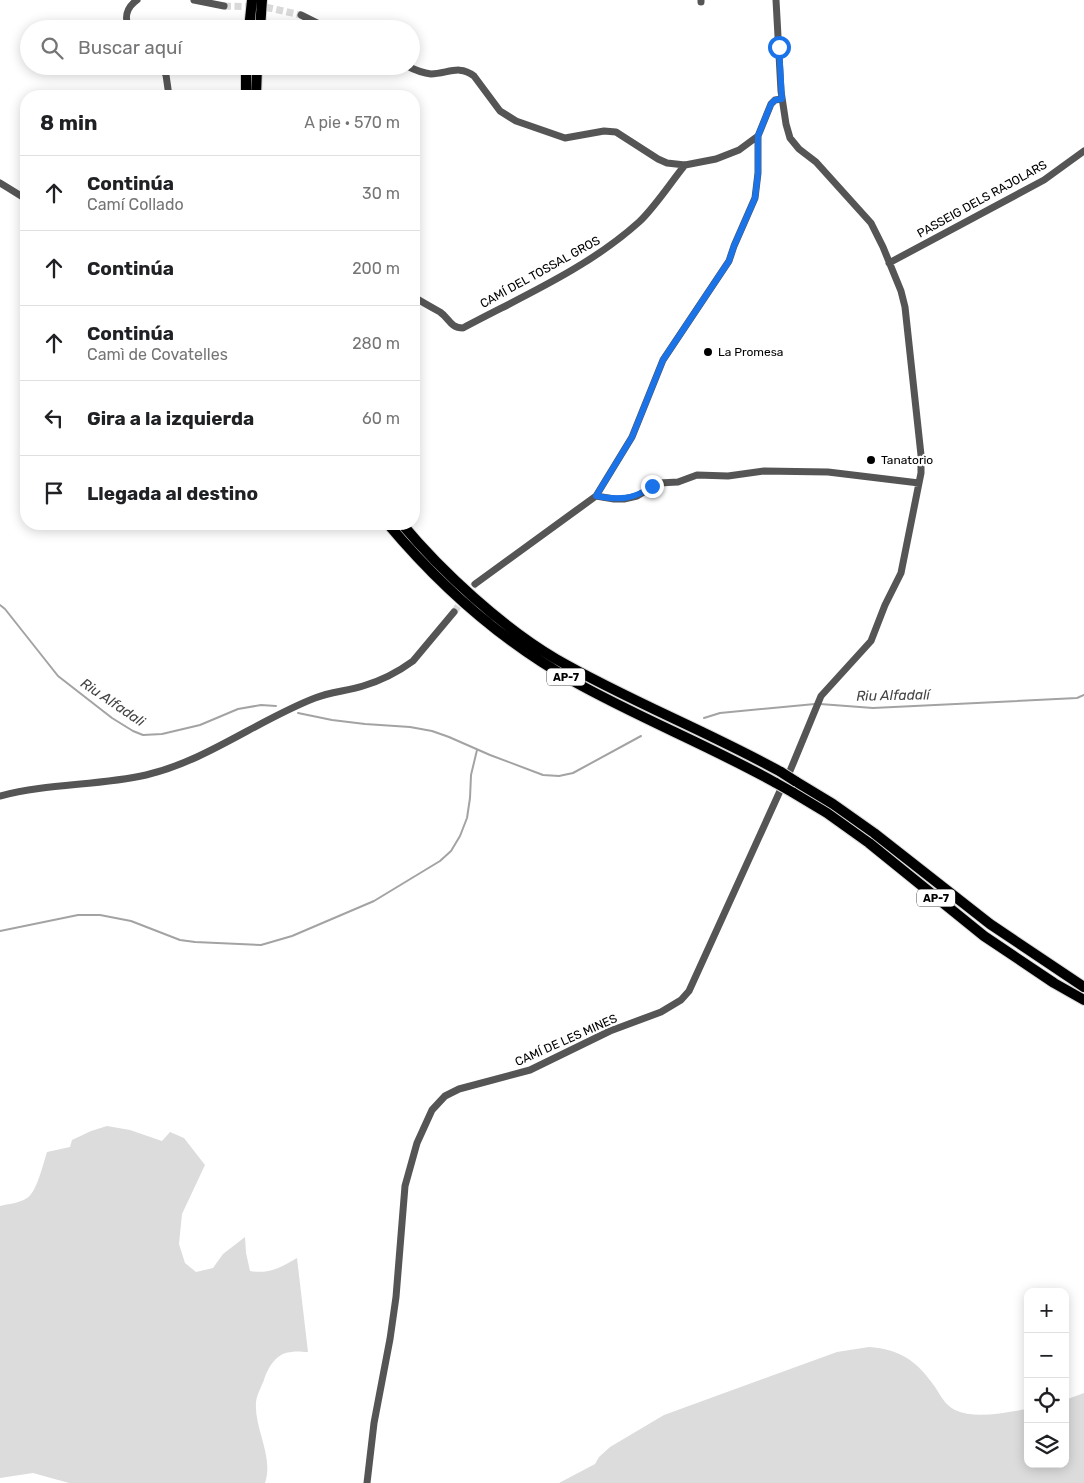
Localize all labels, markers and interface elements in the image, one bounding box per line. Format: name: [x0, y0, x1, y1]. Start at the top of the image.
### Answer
search box: [20, 20, 420, 75]
icon: search: [38, 34, 66, 62]
text: Buscar aquí: [78, 36, 182, 59]
route start: [768, 36, 791, 59]
text: 8 min: [40, 110, 97, 135]
text: A pie · 570 m: [304, 113, 400, 132]
street label: PASSEIG DELS RAJOLARS: [915, 157, 1049, 241]
text: Continúa: [87, 172, 174, 195]
icon: ahead: [40, 179, 68, 207]
text: 30 m: [362, 184, 400, 203]
text: Camí Collado: [87, 195, 184, 214]
street label: CAMÍ DEL TOSSAL GROS: [478, 233, 602, 311]
icon: ahead: [40, 254, 68, 282]
text: Continúa: [87, 257, 174, 280]
text: 200 m: [352, 259, 400, 278]
text: Continúa: [87, 322, 174, 345]
icon: ahead: [40, 329, 68, 357]
text: 280 m: [352, 334, 400, 353]
text: Camì de Covatelles: [87, 345, 228, 364]
place label: La Promesa: [718, 345, 784, 359]
marker: La Promesa: [702, 346, 714, 358]
icon: left: [40, 404, 68, 432]
text: Gira a la izquierda: [87, 407, 254, 430]
text: 60 m: [362, 409, 400, 428]
place label: Tanatorio: [881, 453, 933, 467]
marker: Tanatorio: [865, 454, 877, 466]
route end: [641, 475, 664, 498]
icon: arrive: [40, 479, 68, 507]
text: Llegada al destino: [87, 482, 258, 505]
road number: AP-7: [547, 669, 585, 686]
water label: Riu Alfadali: [77, 675, 149, 730]
water label: Riu Alfadalí: [856, 686, 933, 705]
road number: AP-7: [917, 890, 955, 906]
street label: CAMÍ DE LES MINES: [513, 1011, 619, 1069]
map controls: [1024, 1288, 1069, 1468]
button: +: [1024, 1288, 1069, 1333]
button: −: [1024, 1333, 1069, 1378]
button: locate: [1024, 1378, 1069, 1423]
button: layers: [1024, 1423, 1069, 1468]

